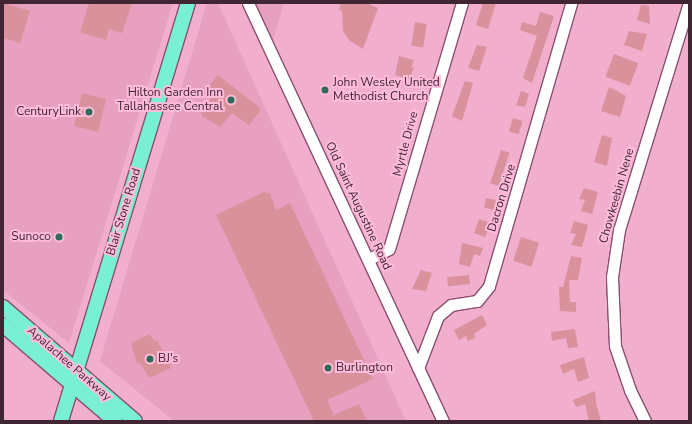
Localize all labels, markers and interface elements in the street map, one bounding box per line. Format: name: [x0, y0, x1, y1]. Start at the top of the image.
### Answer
place label: John Wesley United Methodist Church: [333, 76, 440, 104]
marker: John Wesley United Methodist Church: [320, 85, 330, 95]
place label: Hilton Garden Inn Tallahassee Central: [117, 86, 223, 114]
marker: Hilton Garden Inn Tallahassee Central: [226, 95, 236, 105]
place label: CenturyLink: [16, 105, 81, 119]
marker: CenturyLink: [84, 107, 94, 117]
street label: Myrtle Drive: [390, 110, 422, 178]
street label: Old Saint Augustine Road: [322, 140, 394, 272]
street label: Chowkeebin Nene: [597, 147, 637, 245]
street label: Dacron Drive: [485, 162, 519, 234]
street label: Blair Stone Road: [104, 167, 144, 257]
place label: Sunoco: [11, 230, 51, 244]
marker: Sunoco: [54, 232, 64, 242]
street label: Apalachee Parkway: [24, 324, 114, 404]
place label: BJ's: [158, 352, 178, 366]
marker: BJ's: [145, 354, 155, 364]
place label: Burlington: [336, 361, 393, 375]
marker: Burlington: [323, 363, 333, 373]

